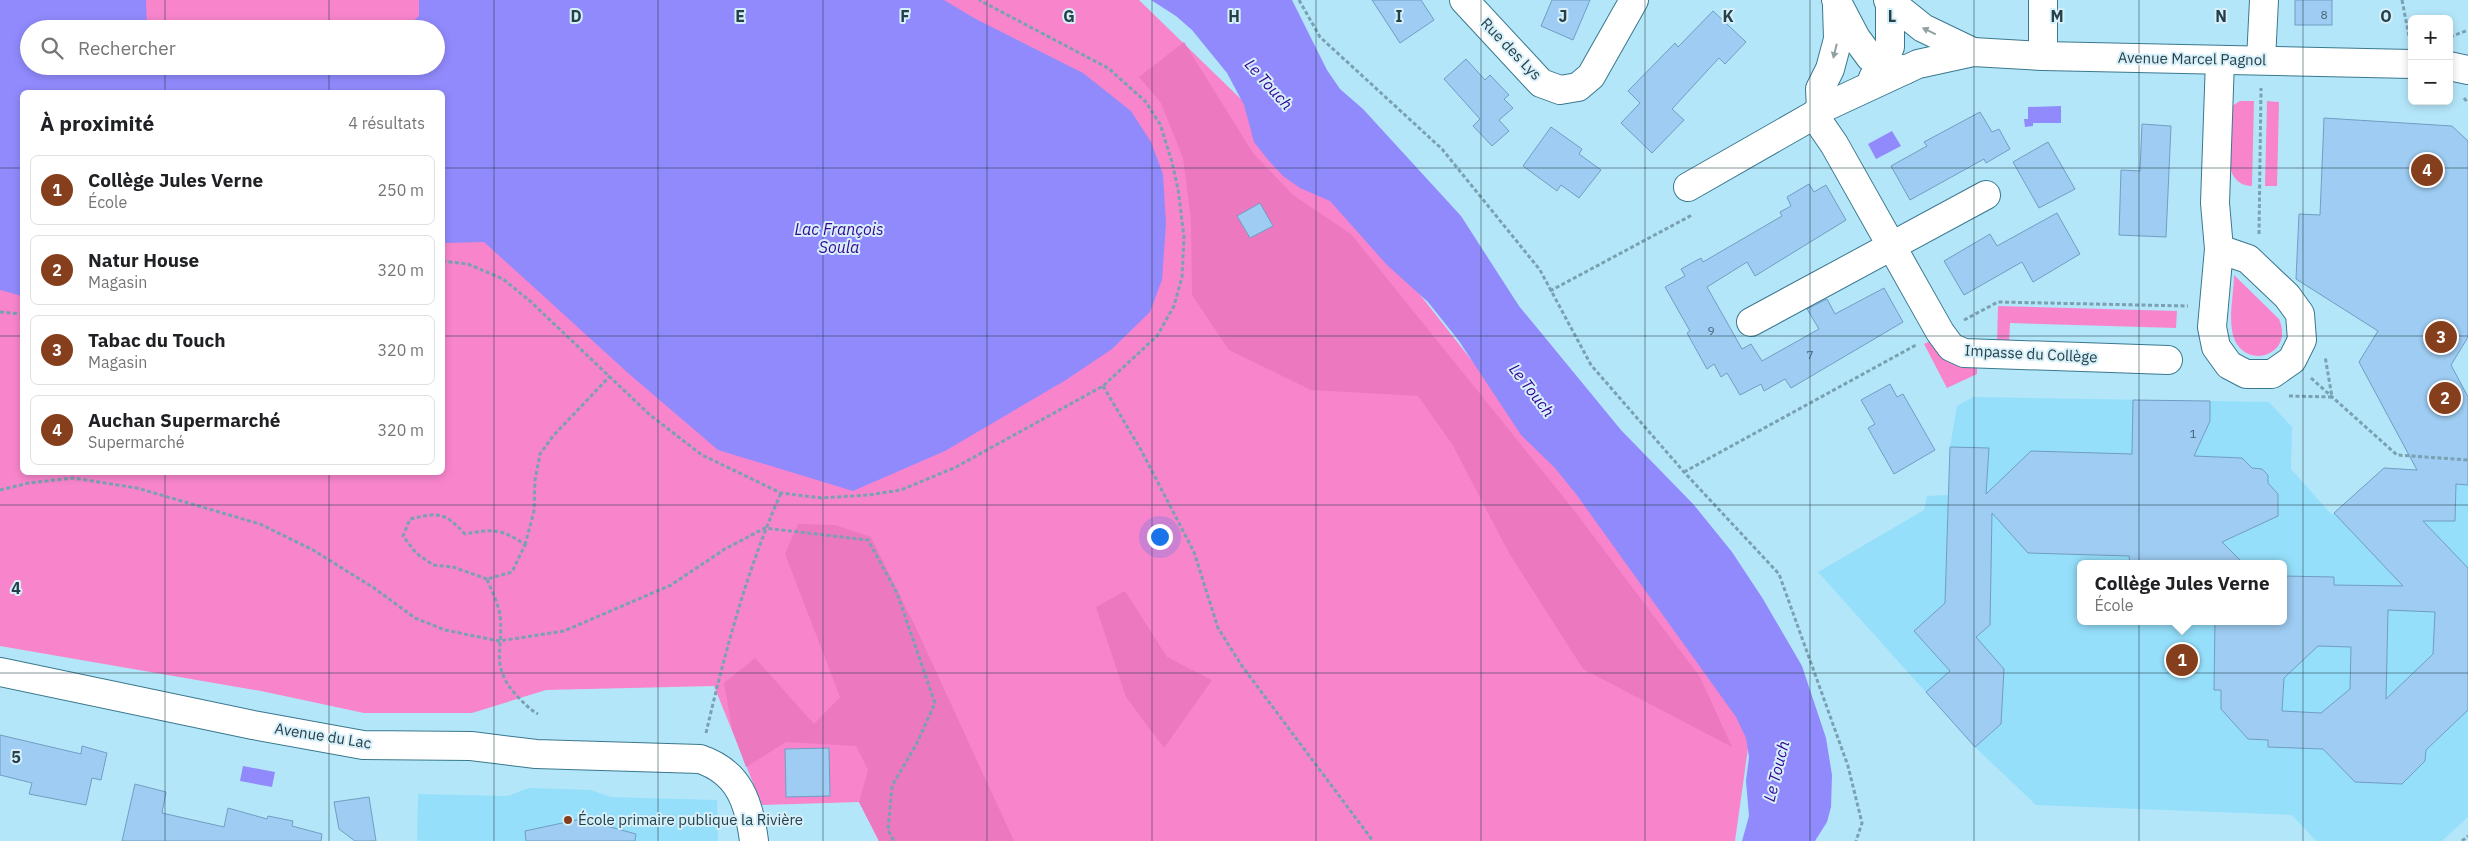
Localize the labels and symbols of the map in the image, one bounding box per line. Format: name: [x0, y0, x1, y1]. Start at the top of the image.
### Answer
text: D: [570, 6, 582, 26]
text: E: [735, 6, 745, 26]
text: F: [900, 6, 910, 26]
text: G: [1063, 6, 1075, 26]
text: H: [1228, 6, 1240, 26]
text: I: [1396, 6, 1403, 26]
text: J: [1559, 6, 1567, 26]
text: K: [1722, 6, 1734, 26]
text: L: [1888, 6, 1896, 26]
text: M: [2050, 6, 2064, 26]
text: N: [2215, 6, 2227, 26]
text: O: [2380, 6, 2392, 26]
house number: 8: [2320, 7, 2328, 22]
street label: Rue des Lys: [1477, 14, 1546, 84]
one-way arrow: [1922, 27, 1937, 35]
one-way arrow: [1831, 44, 1839, 59]
street label: Avenue Marcel Pagnol: [2118, 48, 2266, 69]
water label: Le Touch: [1241, 54, 1297, 114]
pin: 4: [2411, 151, 2443, 189]
water label: Lac François Soula: [794, 219, 884, 257]
pin: 3: [2425, 318, 2457, 356]
house number: 9: [1707, 323, 1715, 338]
street label: Impasse du Collège: [1964, 341, 2098, 366]
house number: 7: [1806, 347, 1814, 362]
water label: Le Touch: [1505, 359, 1559, 421]
pin: 2: [2429, 379, 2461, 417]
house number: 1: [2189, 426, 2197, 441]
your location: [1147, 524, 1173, 550]
text: 4: [11, 578, 21, 598]
pin: 1: [2166, 641, 2198, 679]
street label: Avenue du Lac: [273, 719, 373, 753]
water label: Le Touch: [1759, 739, 1793, 803]
text: 5: [11, 747, 21, 767]
place label: École primaire publique la Rivière: [578, 810, 803, 829]
marker: École primaire publique la Rivière: [562, 814, 574, 826]

